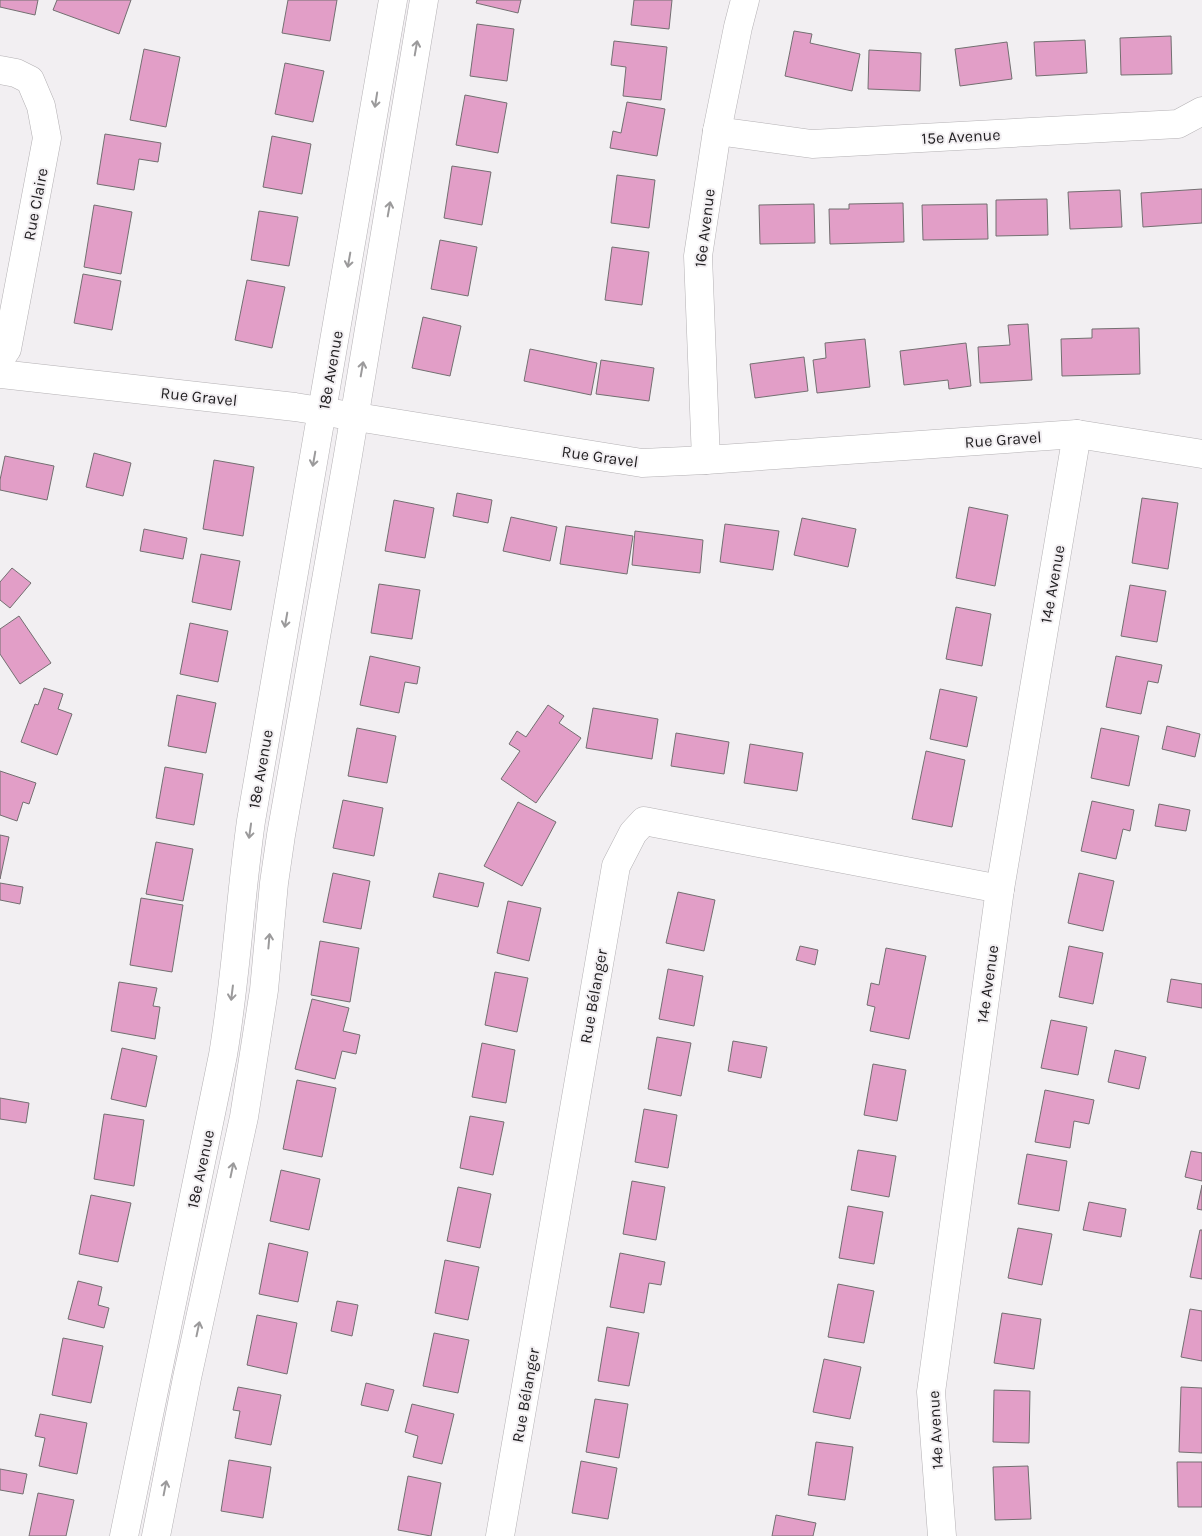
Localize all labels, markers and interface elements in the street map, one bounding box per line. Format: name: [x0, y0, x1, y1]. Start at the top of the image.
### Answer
one-way arrow: [411, 41, 421, 57]
one-way arrow: [371, 92, 381, 108]
street label: 15e Avenue: [921, 125, 1001, 148]
street label: Rue Claire: [19, 166, 52, 242]
street label: 16e Avenue: [690, 188, 719, 268]
one-way arrow: [384, 201, 394, 217]
one-way arrow: [343, 252, 353, 268]
street label: 18e Avenue: [314, 329, 347, 411]
one-way arrow: [357, 361, 367, 377]
street label: Rue Gravel: [160, 383, 238, 410]
street label: Rue Gravel: [964, 427, 1042, 452]
street label: Rue Gravel: [560, 442, 639, 471]
one-way arrow: [308, 451, 318, 467]
street label: 14e Avenue: [1036, 544, 1069, 625]
one-way arrow: [281, 611, 291, 627]
street label: 18e Avenue: [244, 728, 277, 810]
one-way arrow: [244, 823, 254, 839]
one-way arrow: [265, 933, 274, 949]
street label: 14e Avenue: [973, 944, 1002, 1024]
street label: Rue Bélanger: [576, 947, 611, 1045]
one-way arrow: [227, 985, 237, 1001]
street label: 18e Avenue: [183, 1128, 218, 1210]
one-way arrow: [228, 1163, 238, 1179]
one-way arrow: [194, 1321, 203, 1337]
street label: Rue Bélanger: [508, 1346, 543, 1444]
street label: 14e Avenue: [924, 1390, 947, 1470]
one-way arrow: [161, 1481, 171, 1497]

